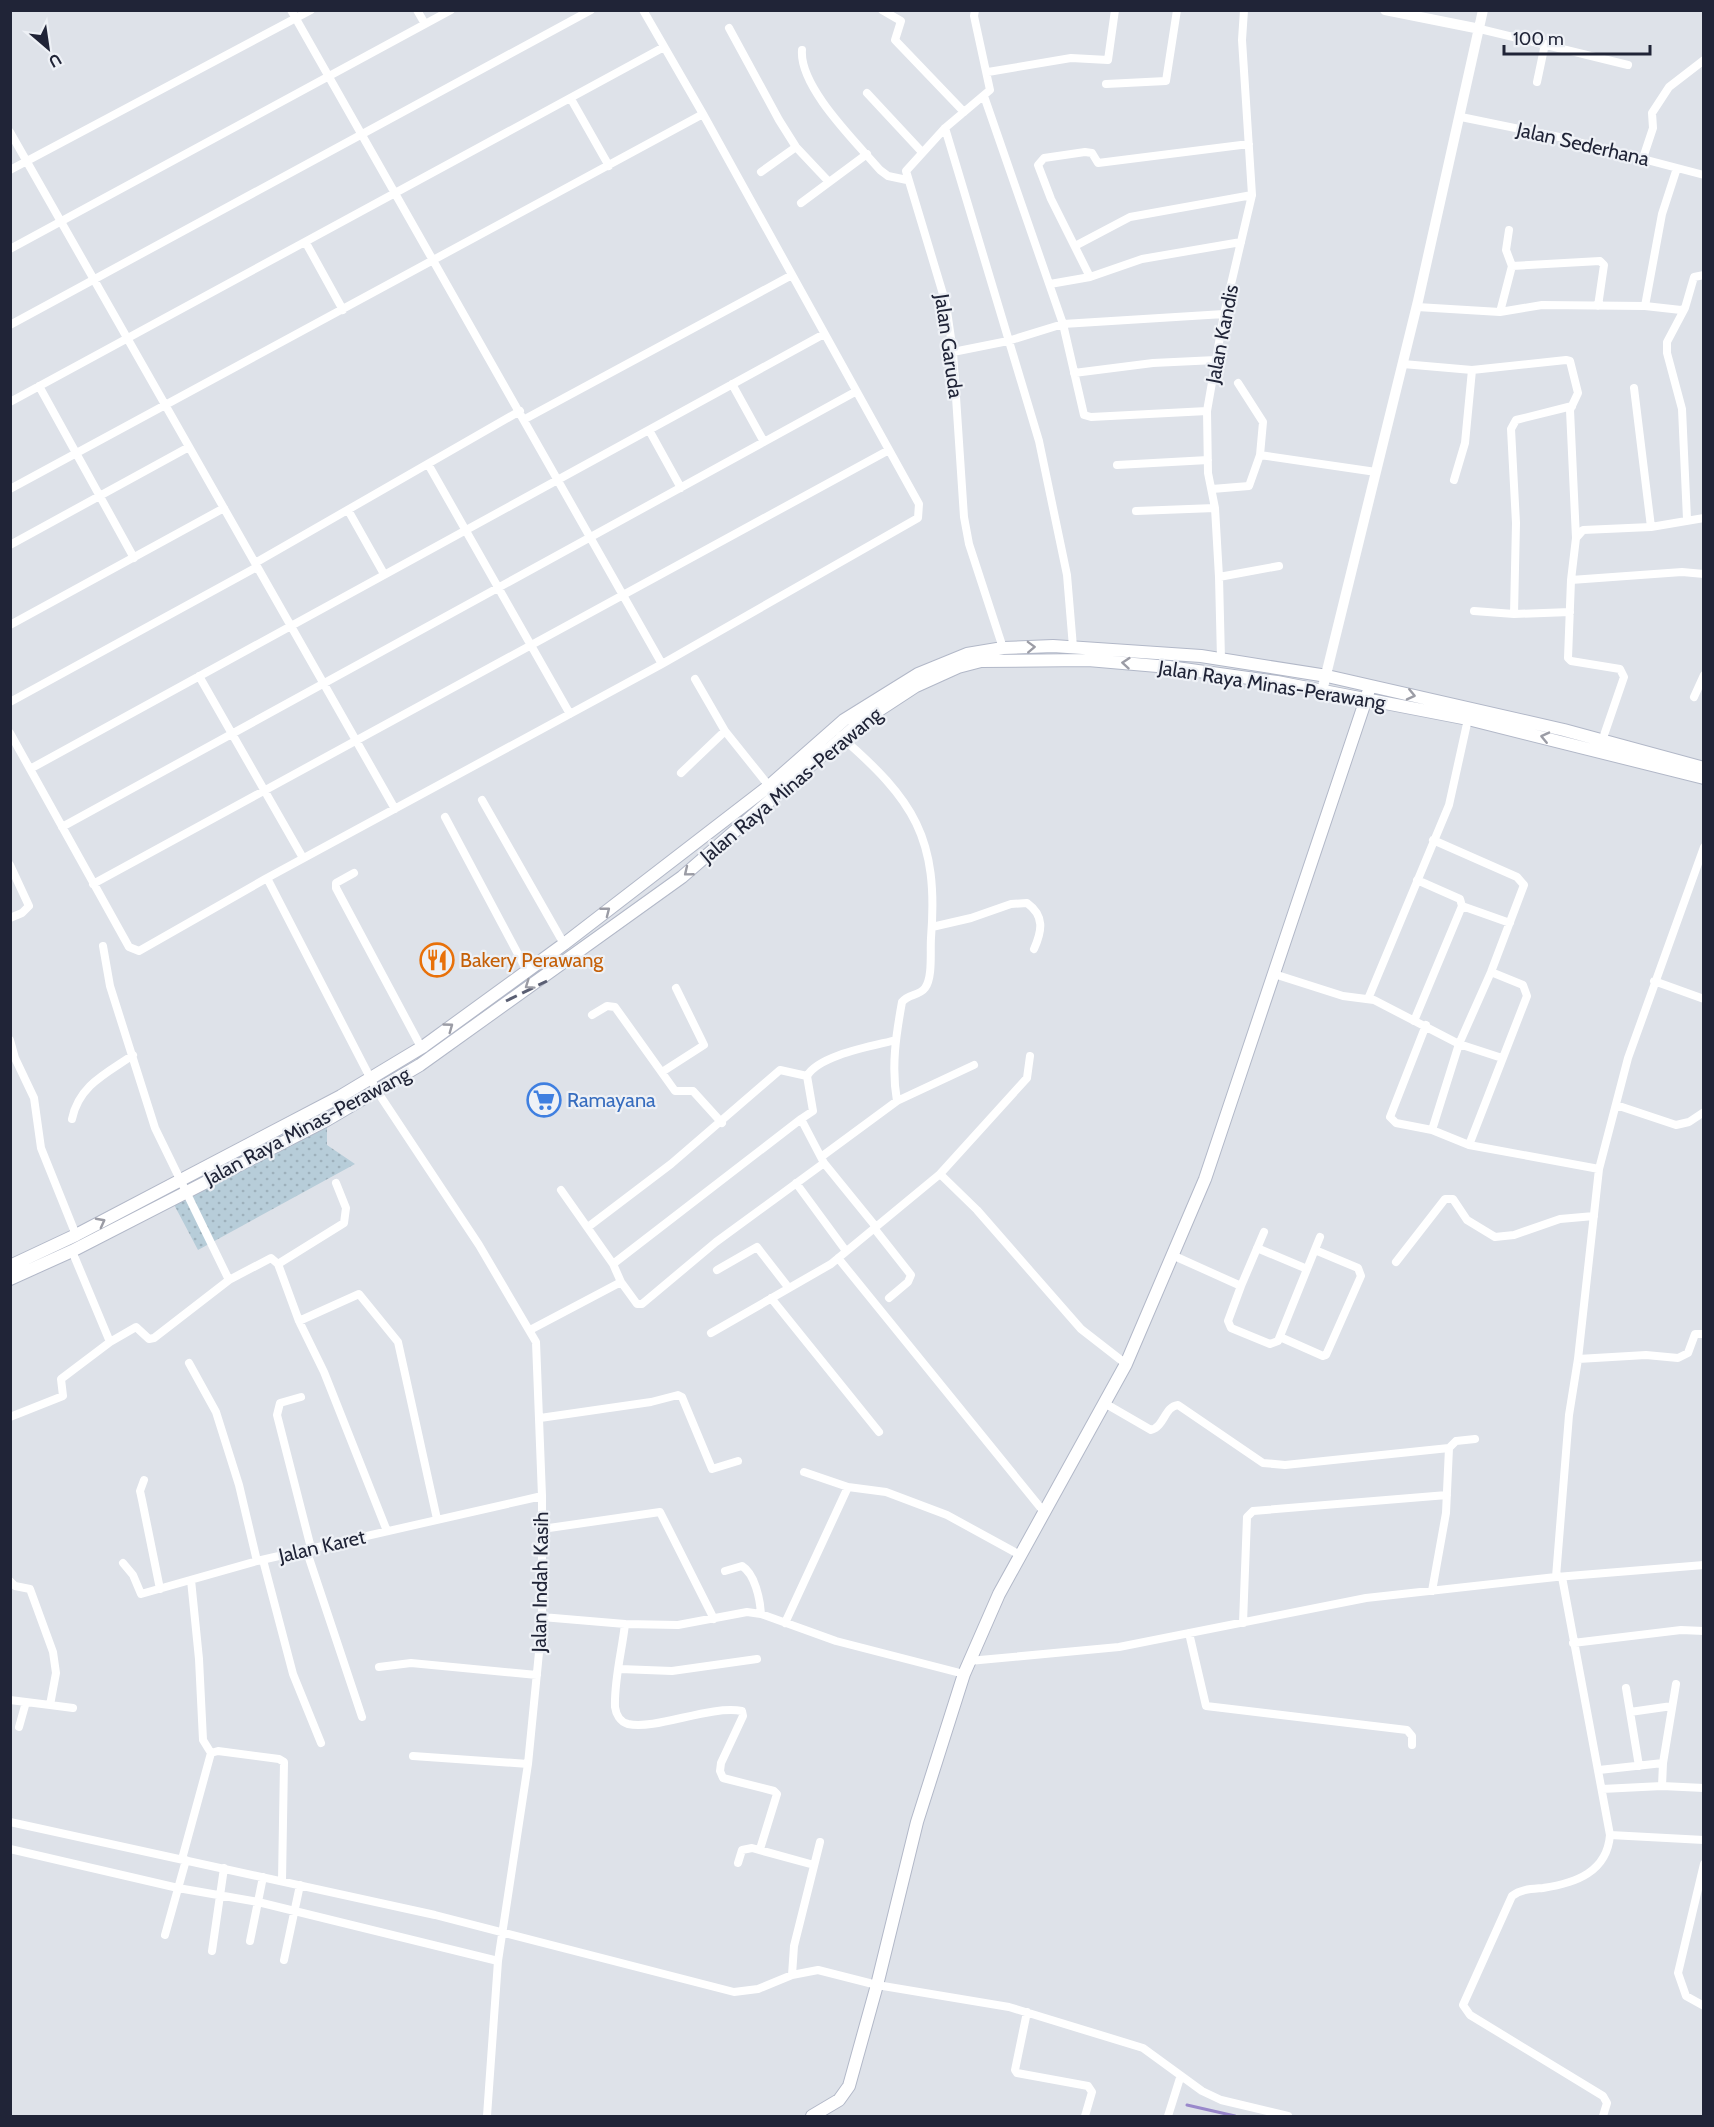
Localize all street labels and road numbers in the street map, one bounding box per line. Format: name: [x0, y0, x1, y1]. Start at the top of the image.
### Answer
street label: Jalan Sederhana: [1513, 117, 1652, 171]
street label: Jalan Kandis: [1200, 283, 1243, 386]
street label: Jalan Garuda: [930, 291, 968, 400]
street label: Jalan Raya Minas-Perawang: [1156, 655, 1388, 715]
street label: Jalan Raya Minas-Perawang: [695, 701, 887, 869]
street label: Jalan Raya Minas-Perawang: [199, 1061, 415, 1191]
street label: Jalan Indah Kasih: [527, 1511, 553, 1654]
street label: Jalan Karet: [275, 1524, 368, 1568]

